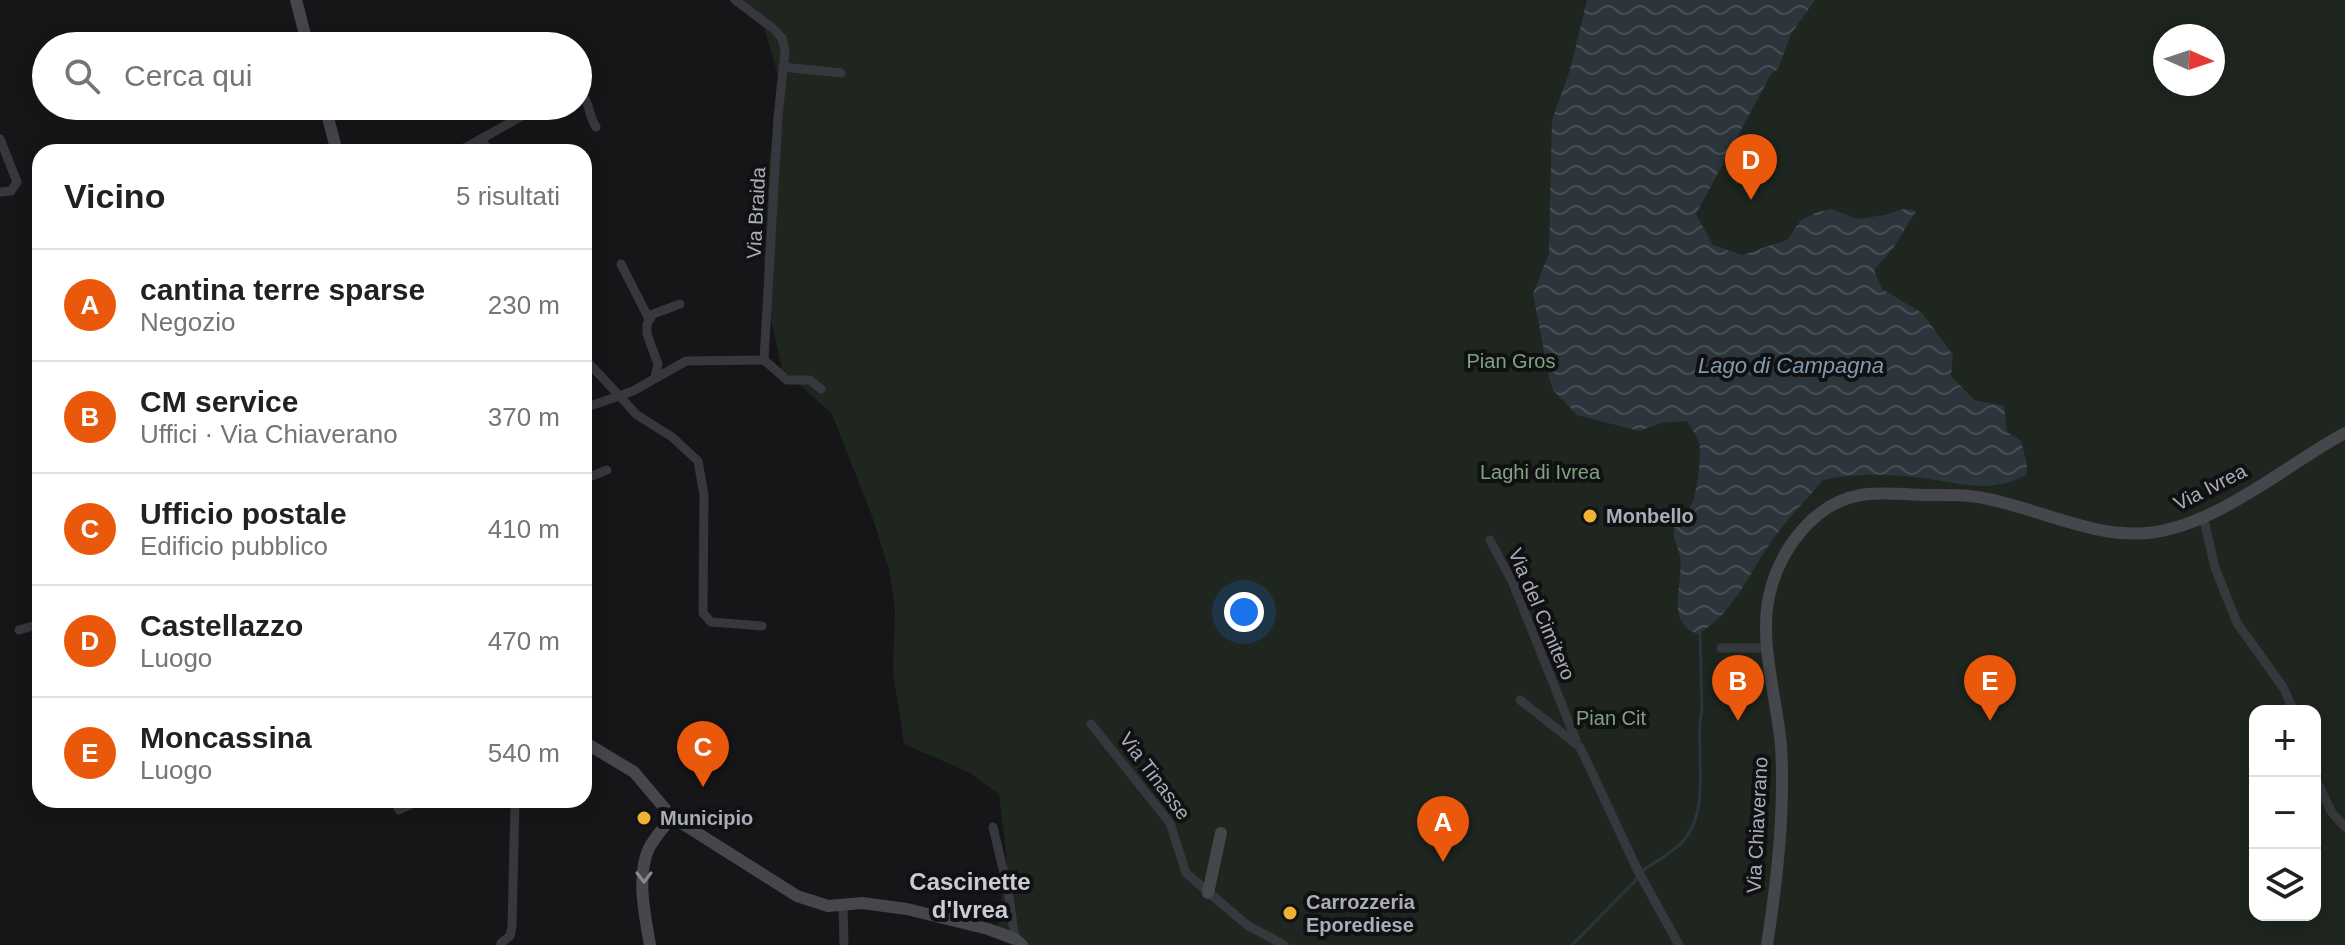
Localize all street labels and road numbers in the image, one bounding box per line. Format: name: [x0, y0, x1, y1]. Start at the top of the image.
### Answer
street label: Via Braida: [743, 166, 769, 259]
street label: Via Ivrea: [2170, 459, 2251, 515]
street label: Via del Cimitero: [1504, 545, 1580, 683]
street label: Via Tinasse: [1115, 728, 1195, 824]
street label: Via Chiaverano: [1742, 756, 1772, 894]

